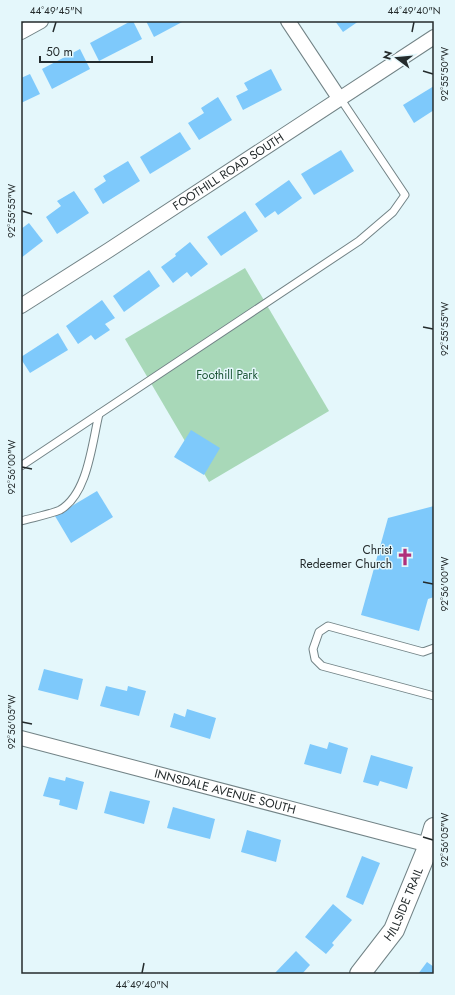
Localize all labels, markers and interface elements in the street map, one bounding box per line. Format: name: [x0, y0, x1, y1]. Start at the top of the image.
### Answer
text: 44°49'45"N: [30, 3, 82, 18]
text: 44°49'40"N: [387, 3, 441, 18]
scale bar: [40, 38, 152, 64]
north arrow: [377, 38, 417, 78]
text: 50 m: [46, 43, 73, 61]
text: 92°55'50"W: [437, 47, 452, 101]
text: N: [378, 49, 396, 62]
street label: FOOTHILL ROAD SOUTH: [169, 129, 287, 215]
text: 92°55'55"W: [4, 184, 19, 238]
text: 92°55'55"W: [437, 302, 452, 356]
park label: Foothill Park: [196, 366, 258, 384]
text: 92°56'00"W: [4, 439, 19, 495]
place label: Christ Redeemer Church: [300, 541, 392, 573]
church icon: Christ Redeemer Church: [395, 547, 415, 567]
text: 92°56'00"W: [437, 556, 452, 612]
text: 92°56'05"W: [4, 695, 19, 749]
street label: INNSDALE AVENUE SOUTH: [152, 764, 298, 819]
text: 92°56'05"W: [437, 813, 452, 867]
street label: HILLSIDE TRAIL: [380, 864, 428, 945]
text: 44°49'40"N: [115, 977, 169, 992]

